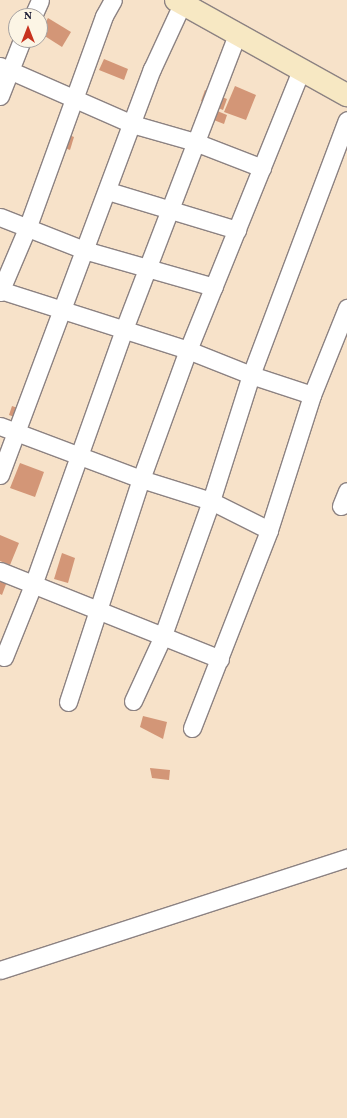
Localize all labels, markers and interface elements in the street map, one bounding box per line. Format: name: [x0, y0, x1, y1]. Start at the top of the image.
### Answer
north arrow: [8, 8, 48, 48]
text: N: [24, 9, 32, 24]

